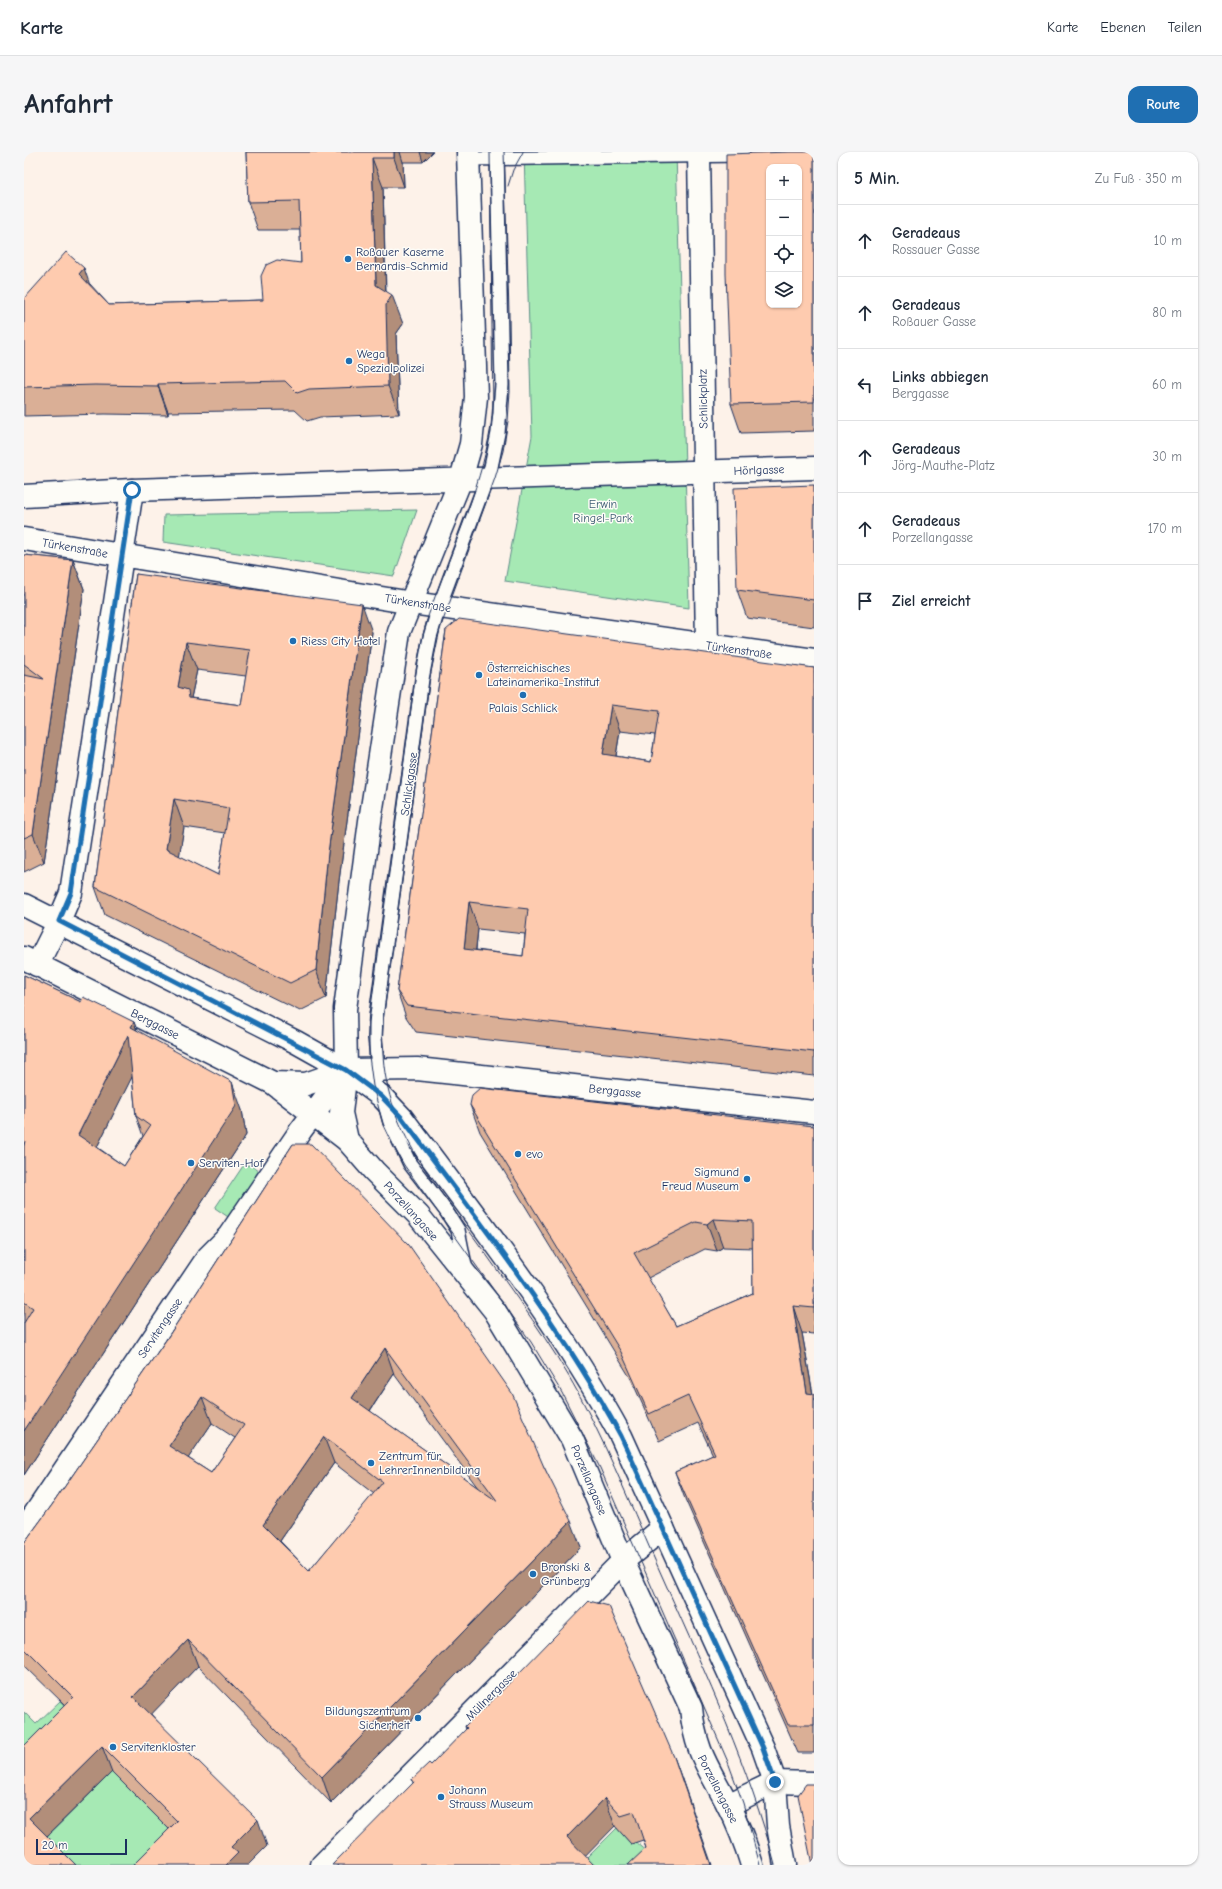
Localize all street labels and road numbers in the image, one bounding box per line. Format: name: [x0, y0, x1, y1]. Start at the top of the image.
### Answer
street label: Schlickplatz: [695, 368, 711, 429]
street label: Hörlgasse: [733, 462, 785, 478]
street label: Türkenstraße: [41, 535, 109, 561]
street label: Türkenstraße: [384, 591, 452, 615]
street label: Türkenstraße: [705, 638, 773, 662]
street label: Schlickgasse: [398, 751, 420, 817]
street label: Berggasse: [128, 1006, 182, 1042]
street label: Berggasse: [588, 1081, 642, 1101]
street label: Porzellangasse: [381, 1178, 441, 1244]
street label: Servitengasse: [135, 1295, 185, 1361]
street label: Porzellangasse: [568, 1443, 610, 1517]
street label: Müllnergasse: [462, 1666, 520, 1724]
street label: Porzellangasse: [695, 1752, 741, 1826]

